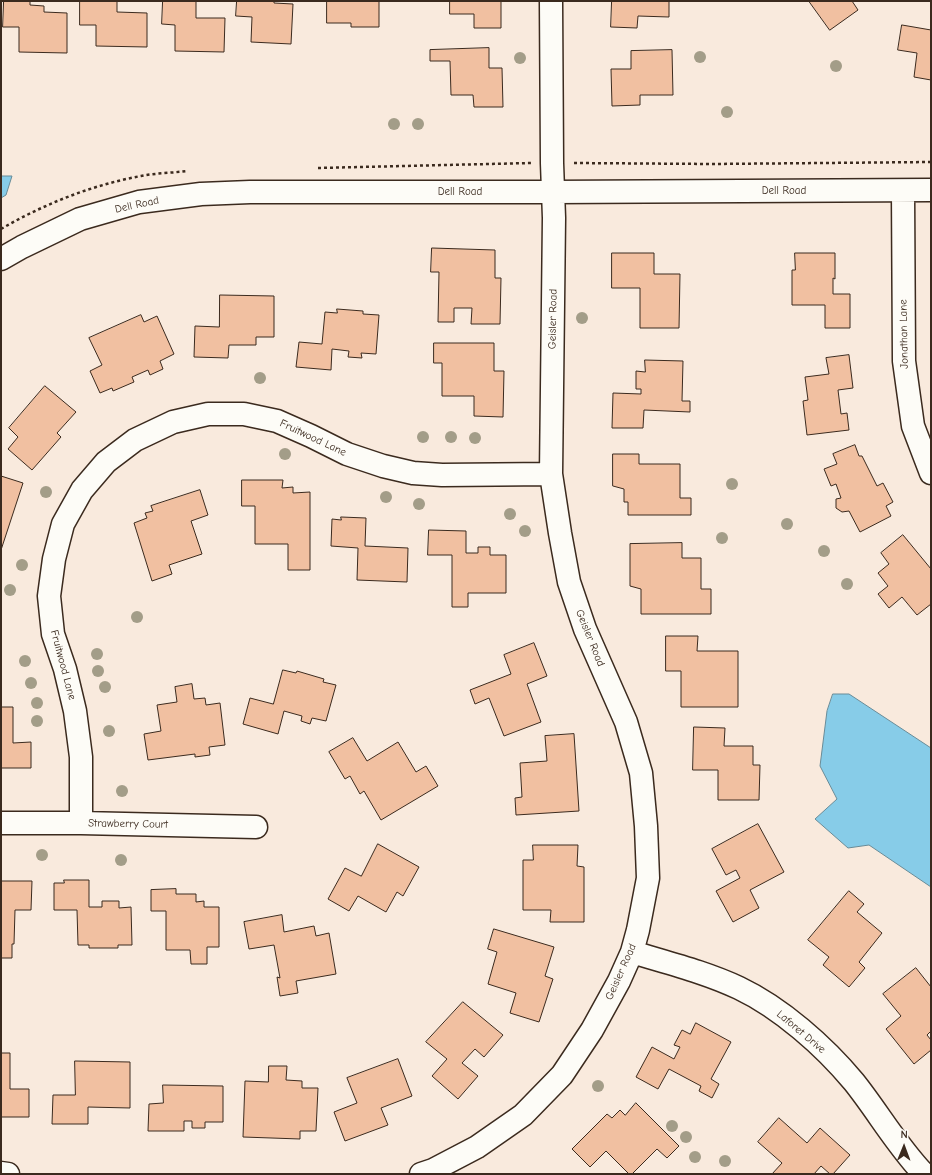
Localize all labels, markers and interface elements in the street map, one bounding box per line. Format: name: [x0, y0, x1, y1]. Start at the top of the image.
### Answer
street label: Dell Road: [762, 184, 806, 198]
street label: Dell Road: [438, 185, 482, 199]
street label: Dell Road: [114, 194, 160, 216]
street label: Geisler Road: [546, 289, 560, 349]
street label: Jonathan Lane: [897, 299, 911, 369]
street label: Fruitwood Lane: [278, 417, 348, 459]
street label: Geisler Road: [573, 608, 607, 668]
street label: Fruitwood Lane: [47, 628, 79, 702]
street label: Strawberry Court: [88, 817, 168, 831]
street label: Geisler Road: [603, 942, 639, 1002]
street label: Laforet Drive: [774, 1008, 828, 1056]
north arrow: [884, 1127, 924, 1167]
text: N: [901, 1128, 908, 1141]

